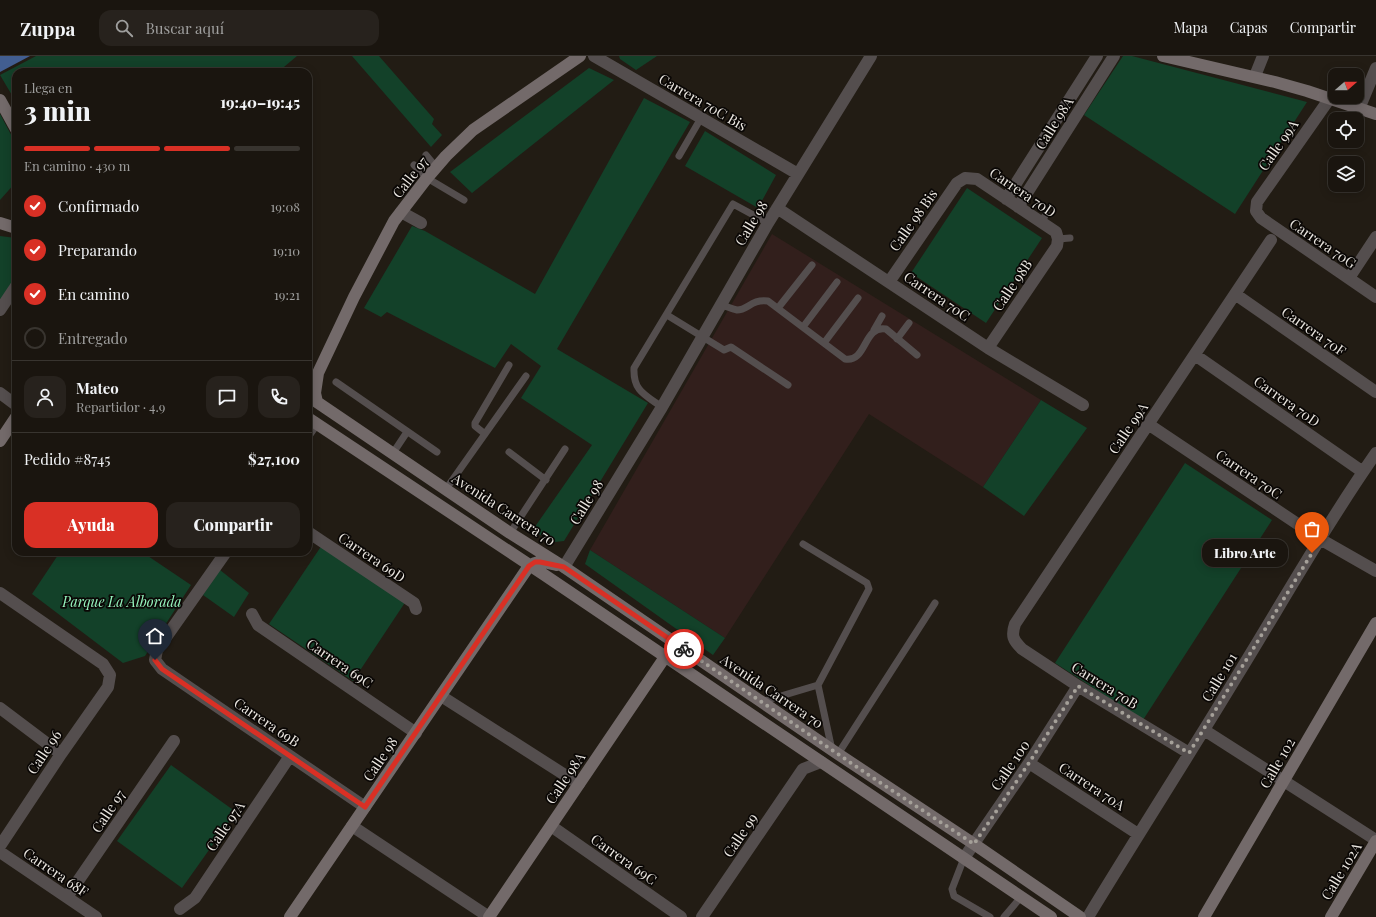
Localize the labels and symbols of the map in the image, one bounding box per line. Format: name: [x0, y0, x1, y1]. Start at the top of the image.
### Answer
north arrow: [1328, 68, 1364, 104]
street label: Carrera 70C Bis: [656, 69, 750, 135]
street label: Calle 98A: [1031, 93, 1078, 153]
street label: Calle 99A: [1254, 116, 1303, 174]
street label: Calle 97: [388, 152, 432, 202]
street label: Carrera 70D: [986, 163, 1060, 221]
street label: Calle 98 Bis: [885, 185, 941, 255]
street label: Calle 98: [730, 197, 772, 249]
street label: Carrera 70G: [1286, 214, 1360, 272]
street label: Calle 98B: [988, 255, 1036, 314]
street label: Carrera 70C: [900, 267, 974, 325]
street label: Carrera 70F: [1278, 302, 1350, 360]
street label: Carrera 70D: [1250, 371, 1324, 431]
street label: Calle 99A: [1104, 398, 1152, 457]
street label: Carrera 70C: [1212, 445, 1286, 503]
street label: Avenida Carrera 70: [448, 468, 559, 550]
street label: Calle 98: [565, 476, 607, 528]
pin: [1295, 512, 1329, 553]
street label: Carrera 69D: [335, 528, 409, 586]
callout: Libro Arte: [1202, 539, 1288, 567]
park label: Parque La Alborada: [61, 592, 182, 611]
pin: [138, 619, 172, 660]
courier: [664, 629, 704, 669]
street label: Carrera 69C: [303, 634, 377, 692]
street label: Avenida Carrera 70: [716, 649, 827, 732]
street label: Calle 101: [1197, 649, 1241, 705]
street label: Carrera 70B: [1068, 657, 1142, 713]
street label: Carrera 69B: [230, 693, 304, 751]
street label: Calle 96: [22, 726, 66, 778]
street label: Calle 98: [358, 733, 402, 785]
street label: Calle 102: [1255, 734, 1299, 792]
street label: Calle 100: [986, 736, 1034, 794]
street label: Calle 98A: [541, 748, 589, 807]
street label: Carrera 70A: [1055, 758, 1129, 815]
street label: Calle 97: [87, 786, 129, 836]
street label: Calle 97A: [201, 797, 249, 855]
street label: Calle 99: [718, 809, 762, 861]
street label: Carrera 69C: [587, 829, 661, 889]
street label: Calle 102A: [1316, 838, 1366, 903]
street label: Carrera 68F: [20, 843, 92, 901]

